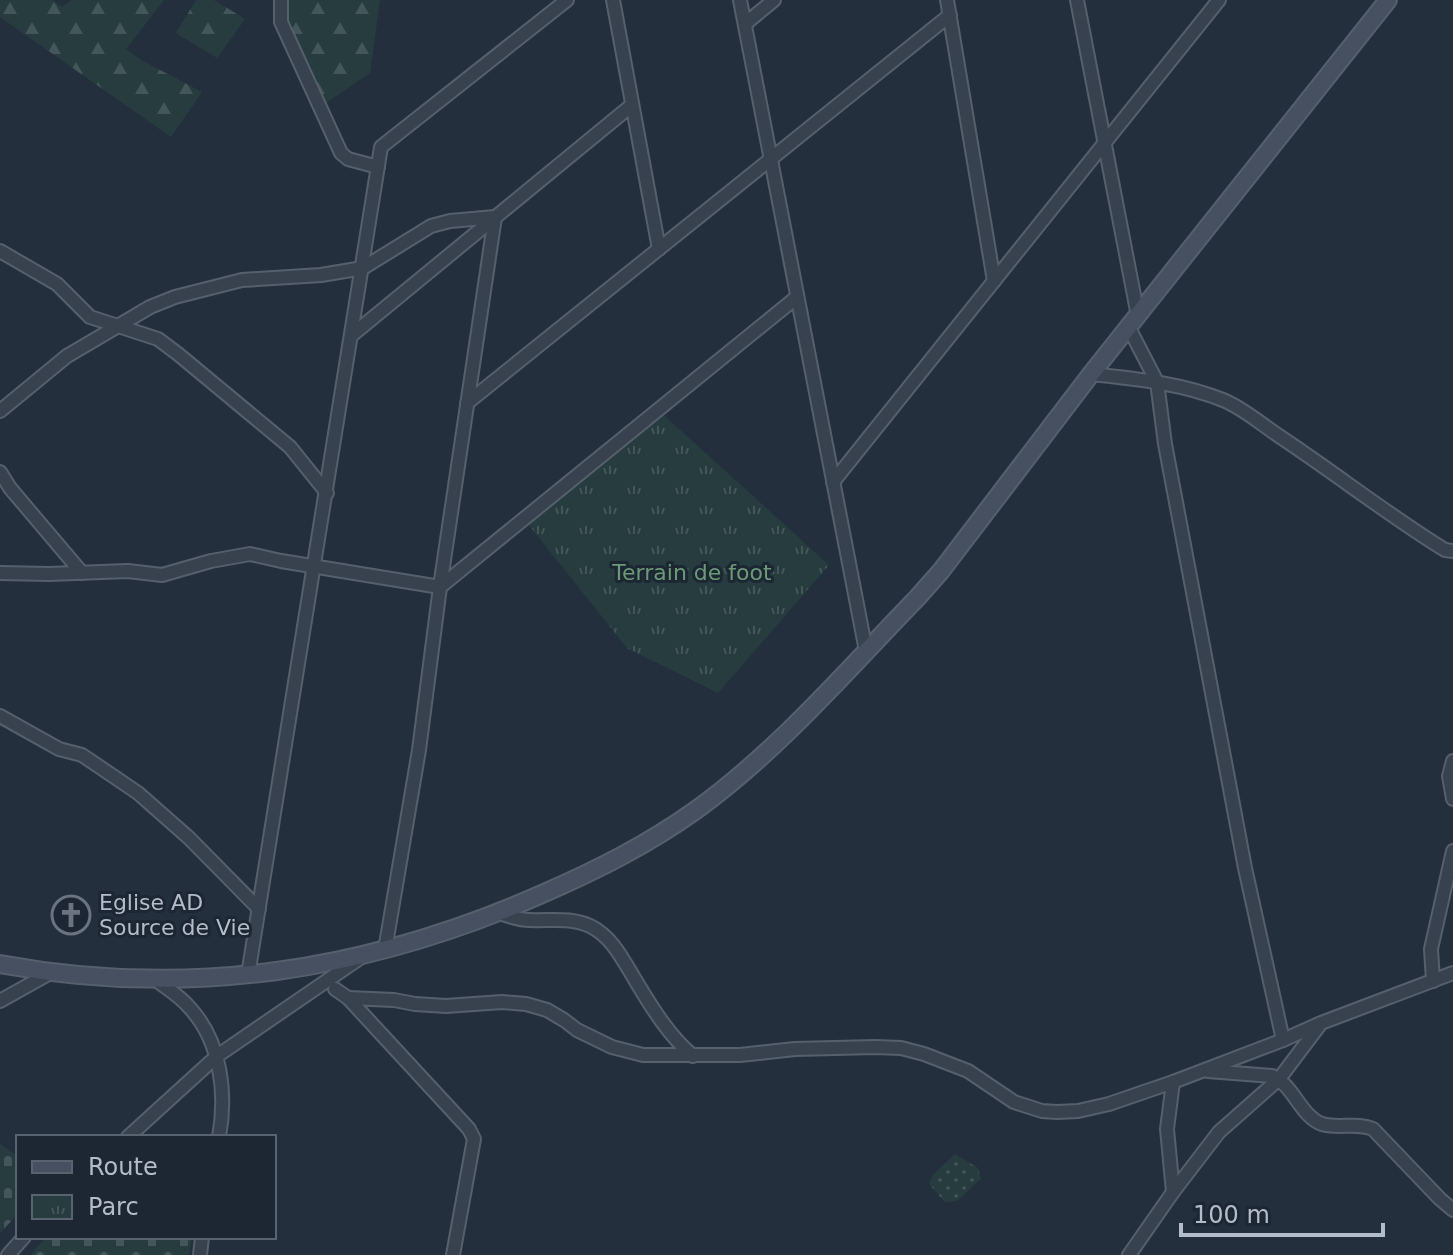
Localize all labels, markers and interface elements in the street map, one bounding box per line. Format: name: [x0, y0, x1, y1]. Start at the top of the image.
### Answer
park label: Terrain de foot: [611, 560, 772, 585]
place label: Eglise AD Source de Vie: [99, 890, 250, 940]
church icon: Eglise AD Source de Vie: [50, 894, 92, 936]
legend: [16, 1135, 276, 1239]
text: Route: [88, 1153, 158, 1181]
scale bar: [1181, 1187, 1383, 1237]
text: Parc: [88, 1193, 139, 1221]
text: 100 m: [1193, 1201, 1270, 1229]

